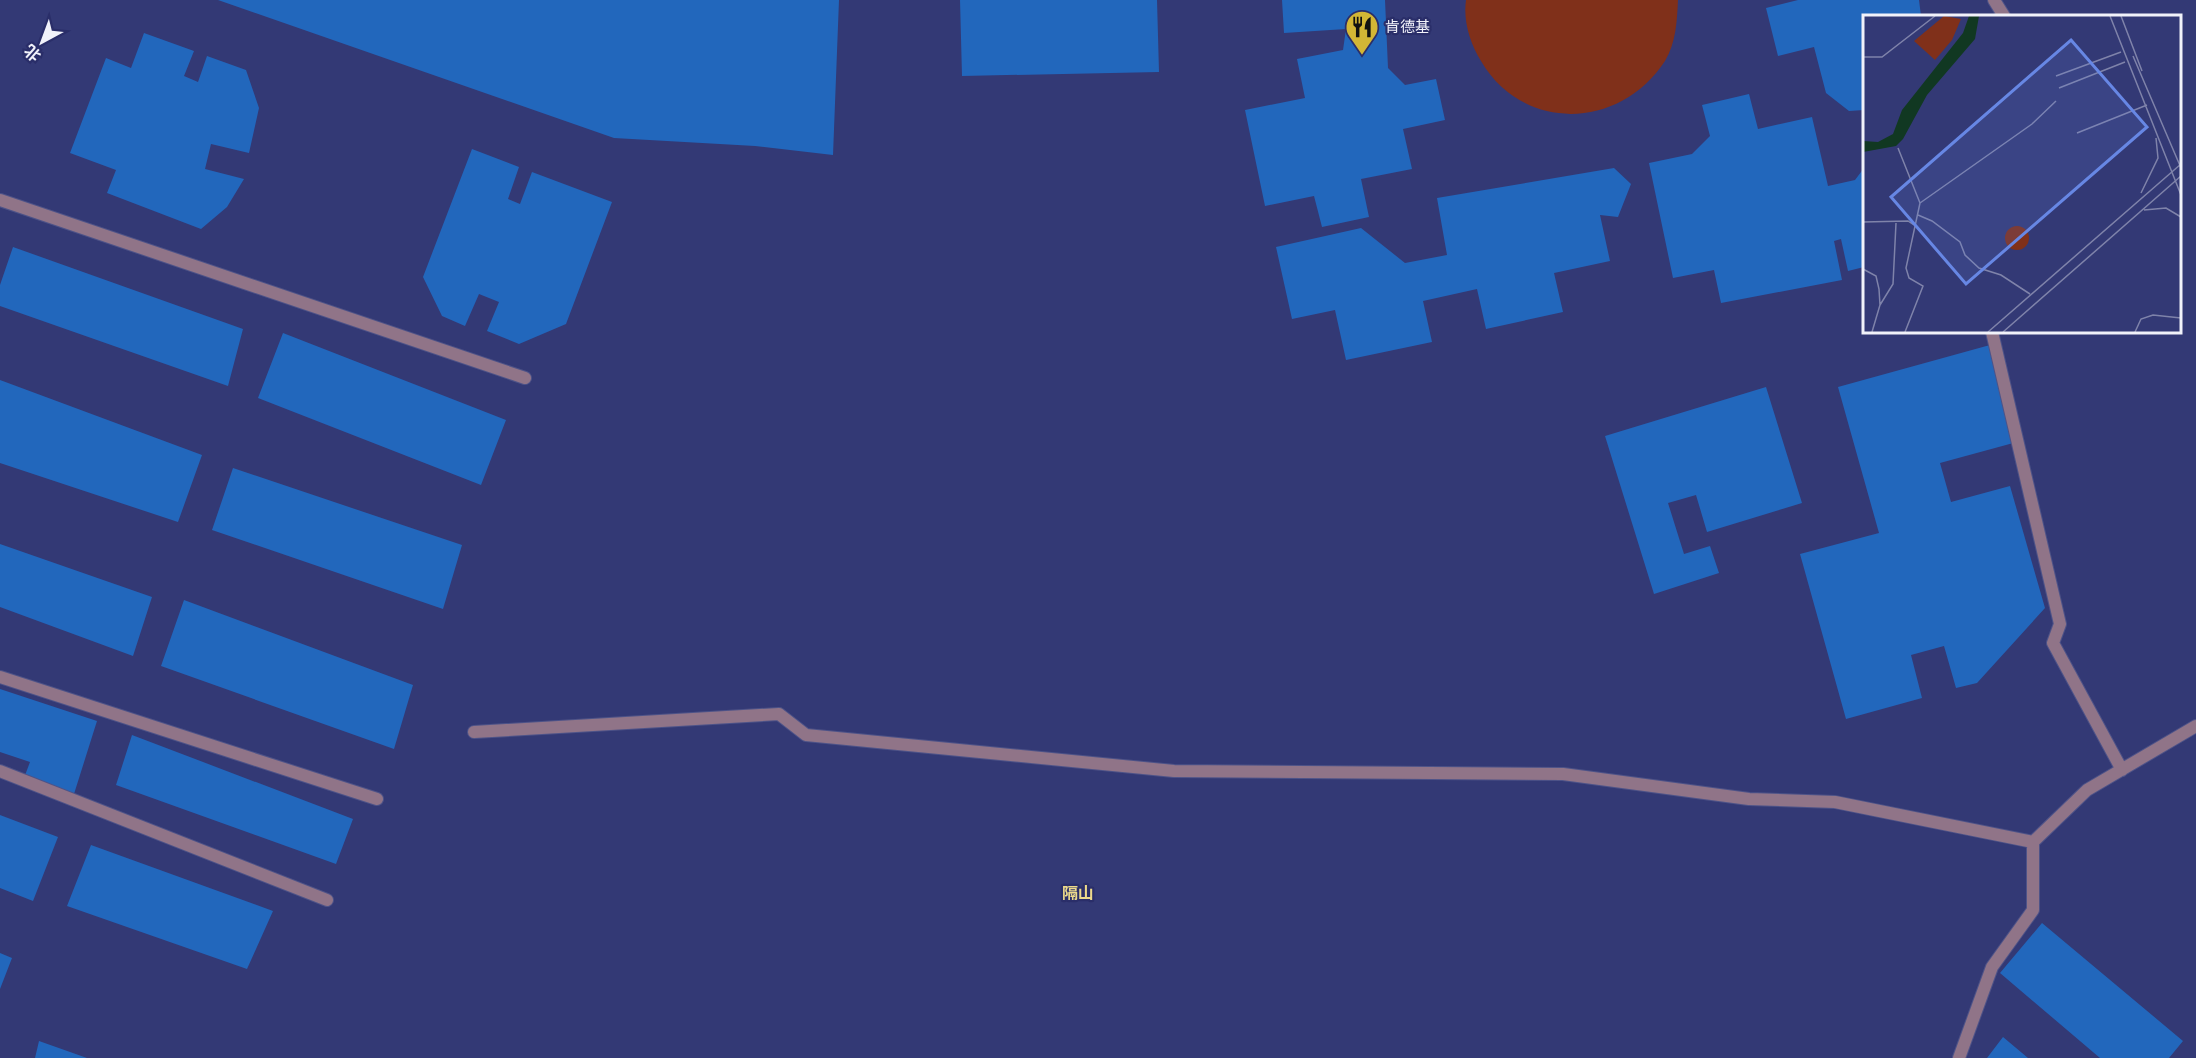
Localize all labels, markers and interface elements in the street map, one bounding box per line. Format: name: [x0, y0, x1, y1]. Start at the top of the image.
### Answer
restaurant icon: 肯德基: [1344, 9, 1380, 56]
north arrow: [12, 12, 72, 72]
inset map: [1863, 15, 2181, 333]
place label: 肯德基: [1385, 18, 1430, 35]
text: 北: [21, 41, 44, 65]
district label: 隔山: [1062, 885, 1094, 902]

